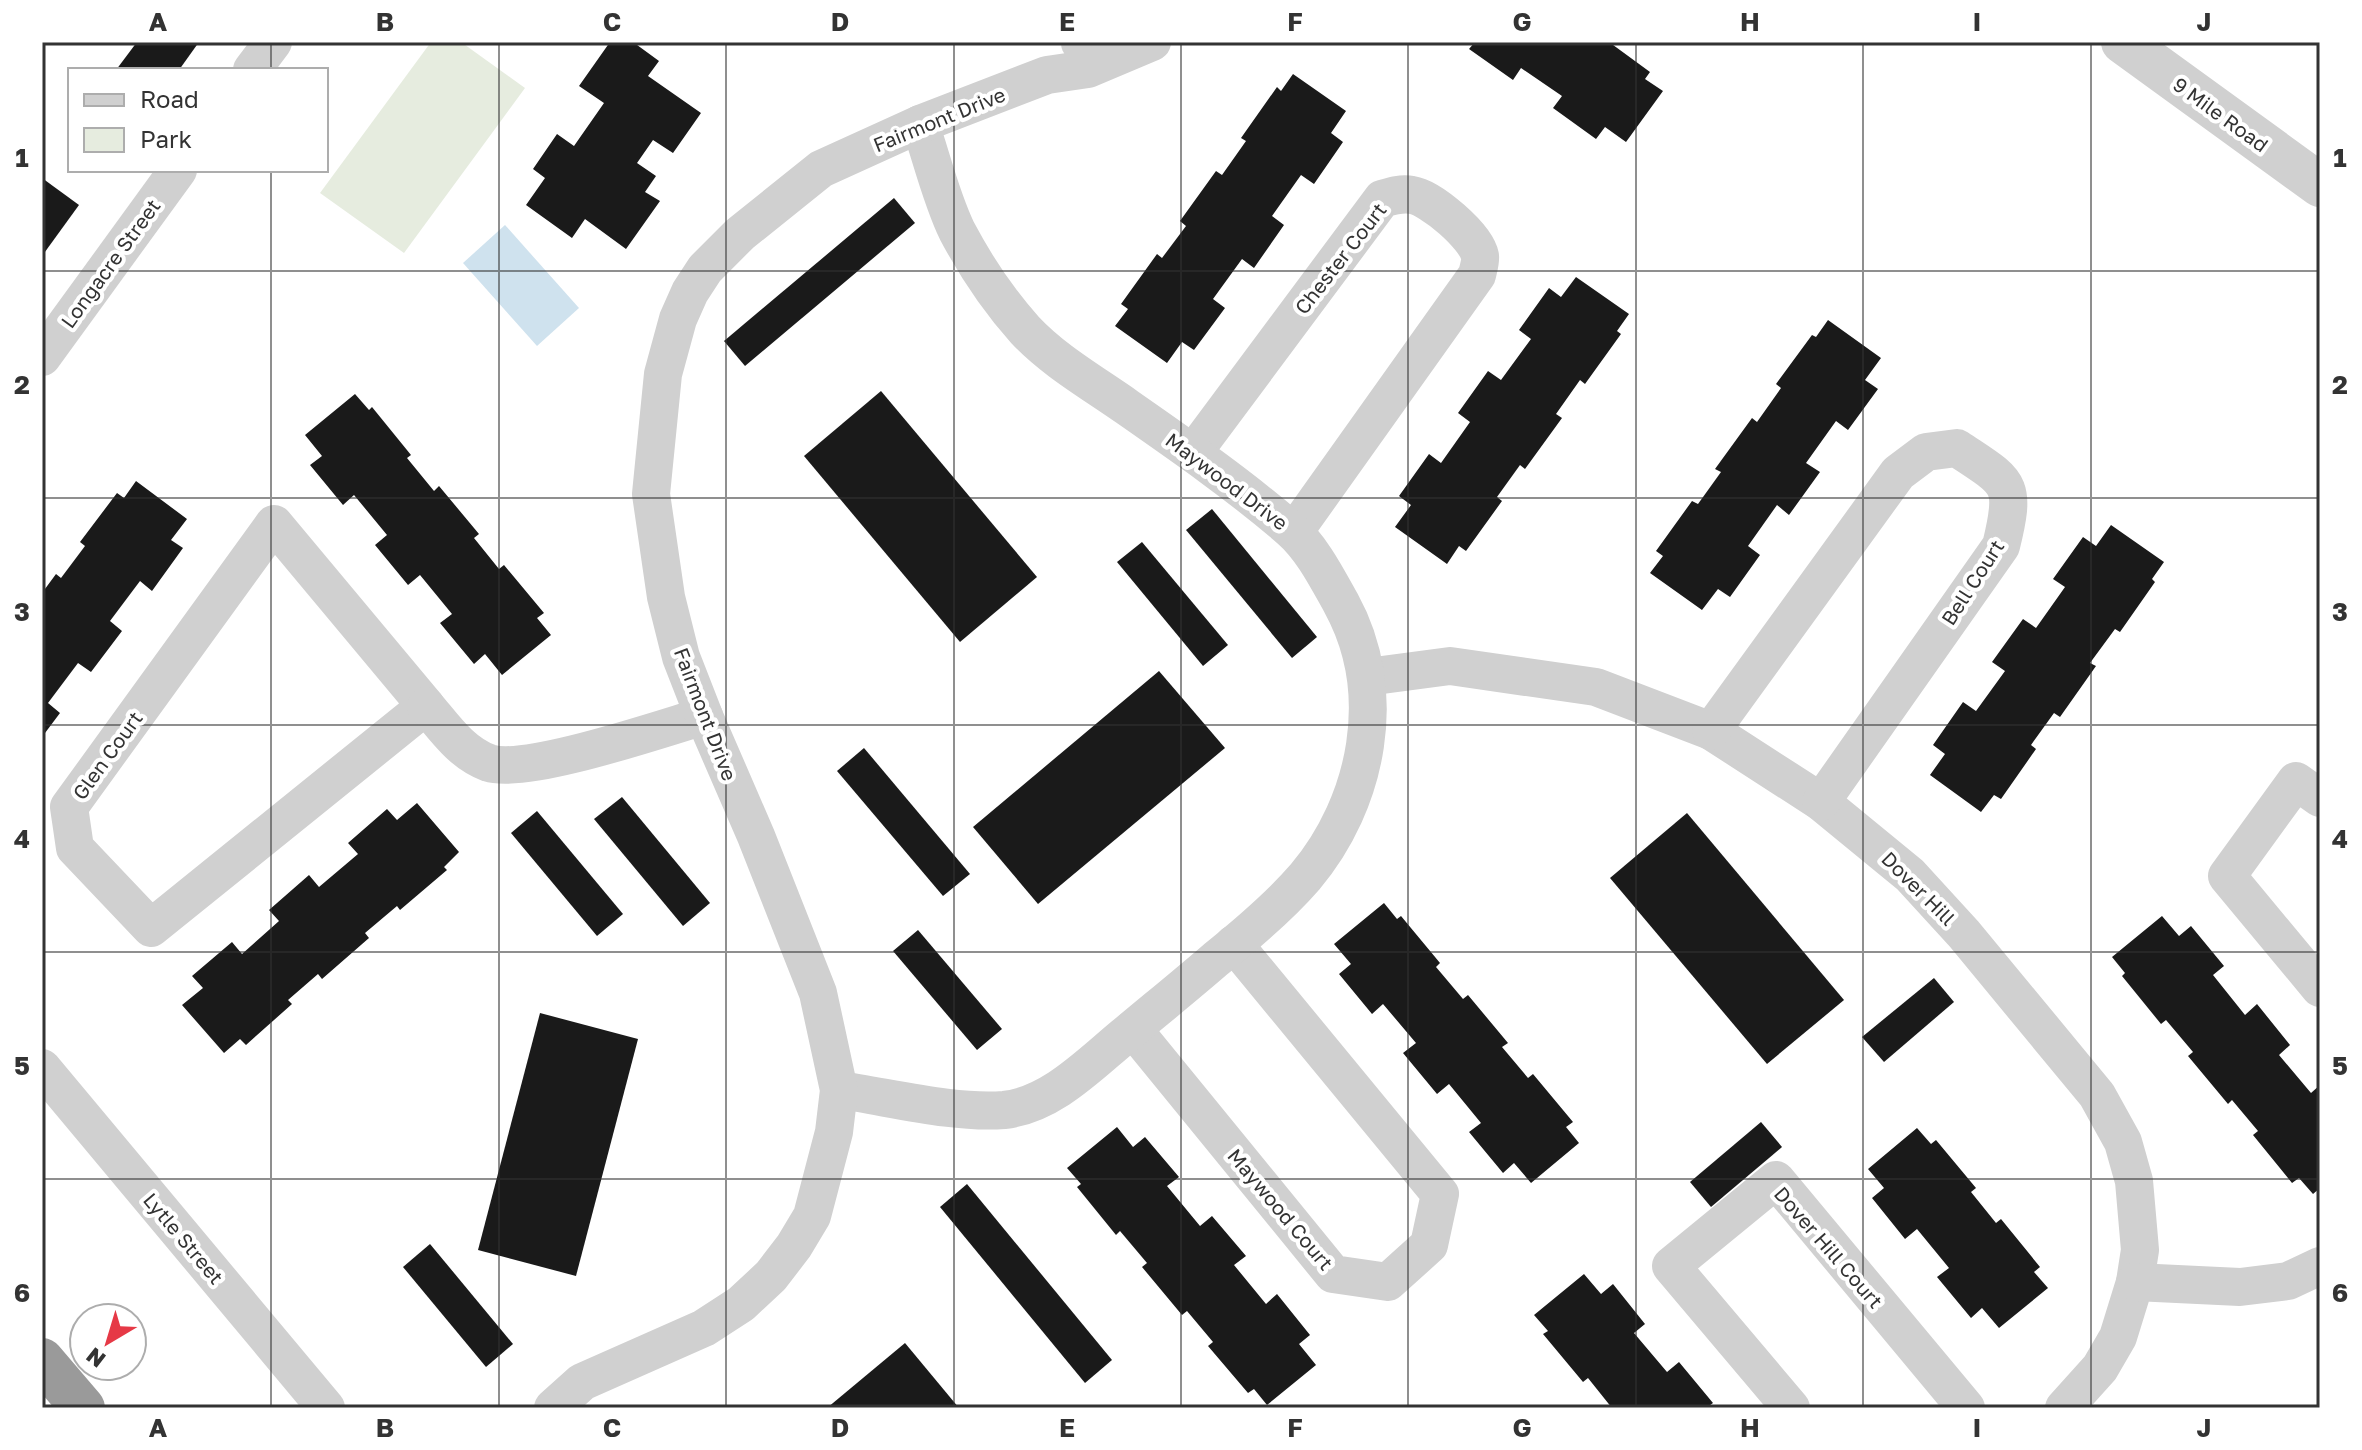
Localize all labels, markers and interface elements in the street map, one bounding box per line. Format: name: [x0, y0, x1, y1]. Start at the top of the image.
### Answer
text: A: [149, 6, 168, 37]
text: B: [376, 6, 394, 37]
text: C: [603, 6, 621, 37]
text: D: [831, 6, 849, 37]
text: E: [1059, 6, 1075, 37]
text: F: [1287, 6, 1303, 37]
text: G: [1512, 6, 1532, 37]
text: H: [1740, 6, 1760, 37]
text: I: [1973, 6, 1981, 37]
text: J: [2197, 6, 2211, 37]
legend: [68, 68, 328, 172]
street label: 9 Mile Road: [2169, 72, 2273, 156]
street label: Fairmont Drive: [869, 82, 1009, 156]
text: Road: [140, 84, 199, 113]
text: Park: [140, 124, 192, 153]
text: 1: [15, 142, 29, 173]
text: 1: [2333, 142, 2347, 173]
street label: Longacre Street: [55, 194, 165, 332]
street label: Chester Court: [1289, 198, 1391, 318]
text: 2: [14, 369, 30, 400]
text: 2: [2332, 369, 2348, 400]
street label: Maywood Drive: [1161, 427, 1293, 535]
street label: Bell Court: [1936, 535, 2008, 629]
text: 3: [14, 596, 30, 627]
text: 3: [2332, 596, 2348, 627]
street label: Fairmont Drive: [670, 644, 742, 784]
street label: Glen Court: [67, 706, 147, 804]
text: 4: [14, 823, 30, 854]
text: 4: [2332, 823, 2348, 854]
street label: Dover Hill: [1877, 846, 1961, 930]
text: 5: [14, 1050, 30, 1081]
text: 5: [2332, 1050, 2348, 1081]
street label: Maywood Court: [1223, 1143, 1339, 1275]
street label: Dover Hill Court: [1770, 1181, 1888, 1313]
street label: Lytle Street: [139, 1188, 229, 1288]
text: 6: [14, 1277, 30, 1308]
text: 6: [2332, 1277, 2348, 1308]
north arrow: [68, 1302, 148, 1382]
text: N: [80, 1342, 110, 1374]
text: A: [149, 1412, 168, 1443]
text: B: [376, 1412, 394, 1443]
text: C: [603, 1412, 621, 1443]
text: D: [831, 1412, 849, 1443]
text: E: [1059, 1412, 1075, 1443]
text: F: [1287, 1412, 1303, 1443]
text: G: [1512, 1412, 1532, 1443]
text: H: [1740, 1412, 1760, 1443]
text: I: [1973, 1412, 1981, 1443]
text: J: [2197, 1412, 2211, 1443]

